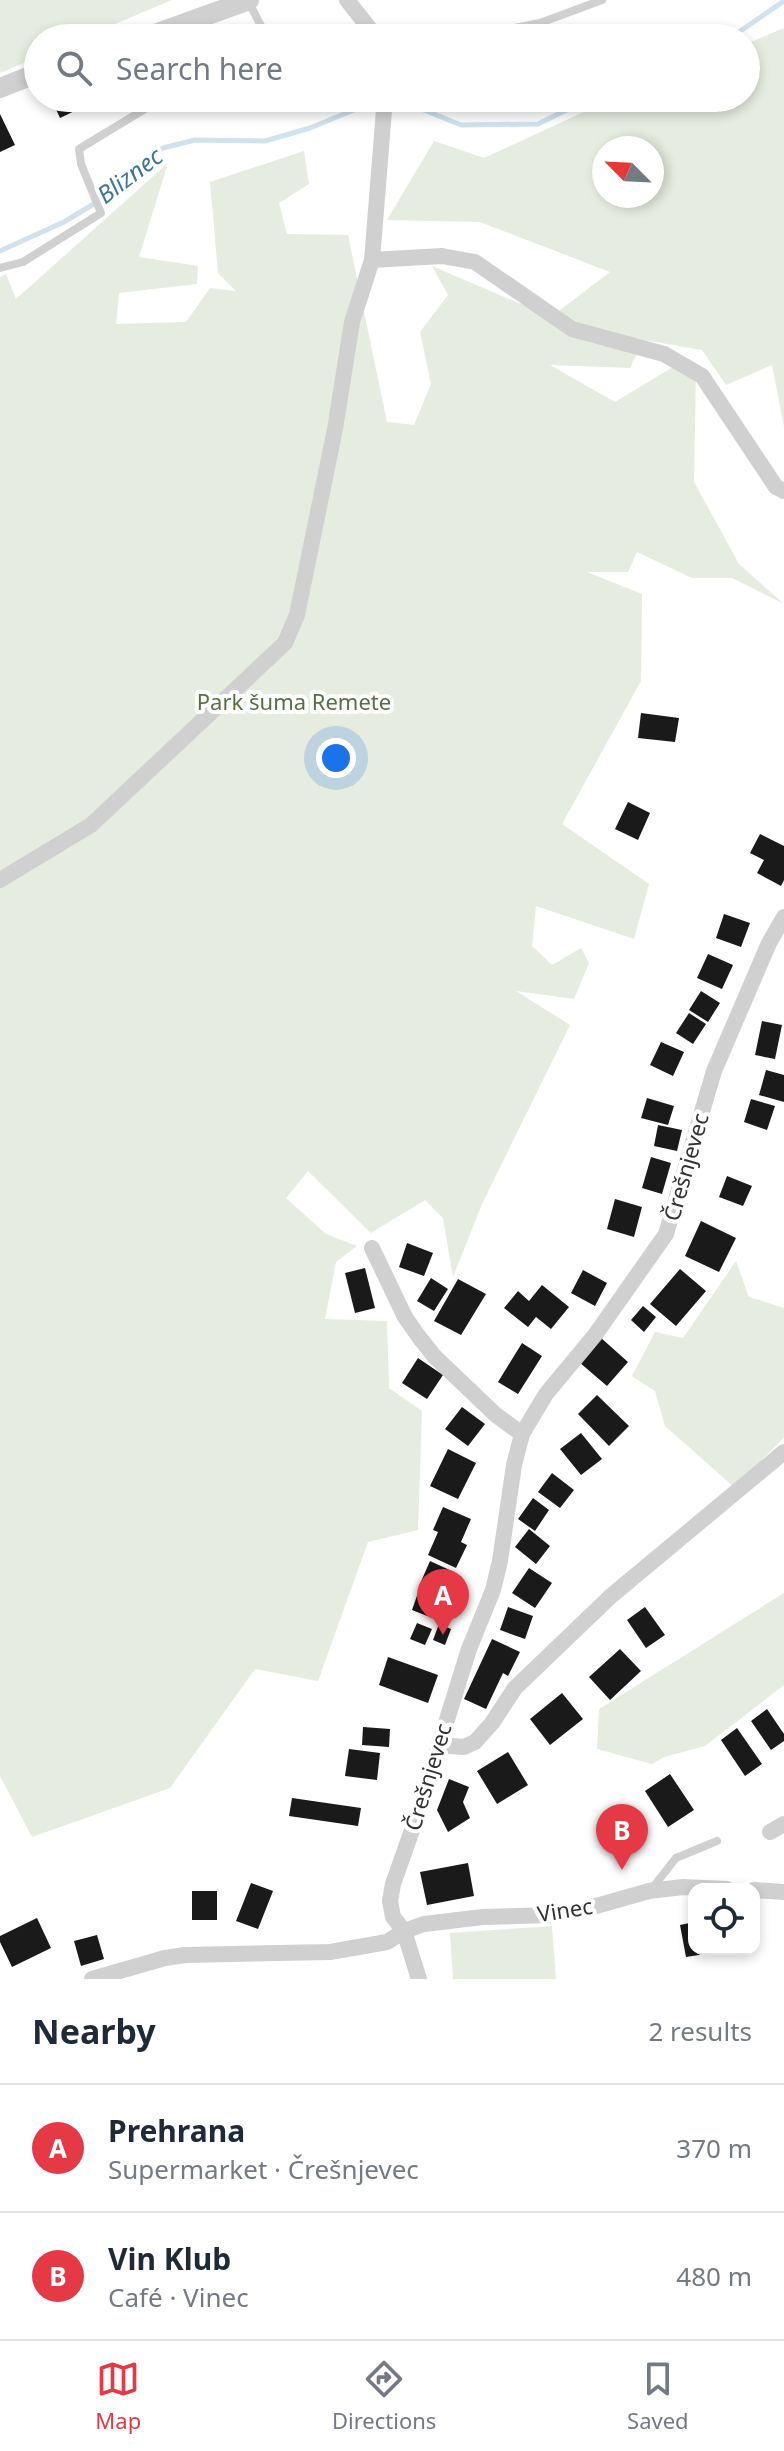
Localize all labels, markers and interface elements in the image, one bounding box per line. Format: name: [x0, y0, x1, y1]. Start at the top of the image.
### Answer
search box: [24, 24, 760, 112]
icon: search: [52, 46, 96, 90]
text: Search here: [116, 48, 283, 89]
north arrow: [592, 136, 664, 208]
water label: Bliznec: [90, 139, 170, 210]
park label: Park šuma Remete: [197, 686, 391, 716]
your location: [316, 738, 356, 778]
street label: Črešnjevec: [655, 1109, 715, 1224]
pin: A: [417, 1569, 469, 1635]
street label: Črešnjevec: [396, 1719, 458, 1834]
pin: B: [596, 1804, 648, 1870]
map controls: [688, 1883, 760, 1955]
button: locate: [688, 1883, 760, 1955]
street label: Vinec: [535, 1890, 595, 1928]
text: Nearby: [32, 2008, 156, 2054]
text: 2 results: [648, 2013, 752, 2049]
text: Prehrana: [108, 2110, 245, 2151]
text: A: [49, 2130, 67, 2166]
text: 370 m: [676, 2130, 752, 2166]
text: Supermarket · Črešnjevec: [108, 2151, 419, 2187]
text: Vin Klub: [108, 2238, 231, 2279]
text: B: [49, 2258, 67, 2294]
text: 480 m: [676, 2258, 752, 2294]
text: Café · Vinec: [108, 2279, 249, 2315]
tab: Map: [95, 2357, 141, 2435]
tab: Directions: [332, 2357, 436, 2435]
tab: Saved: [627, 2357, 689, 2435]

